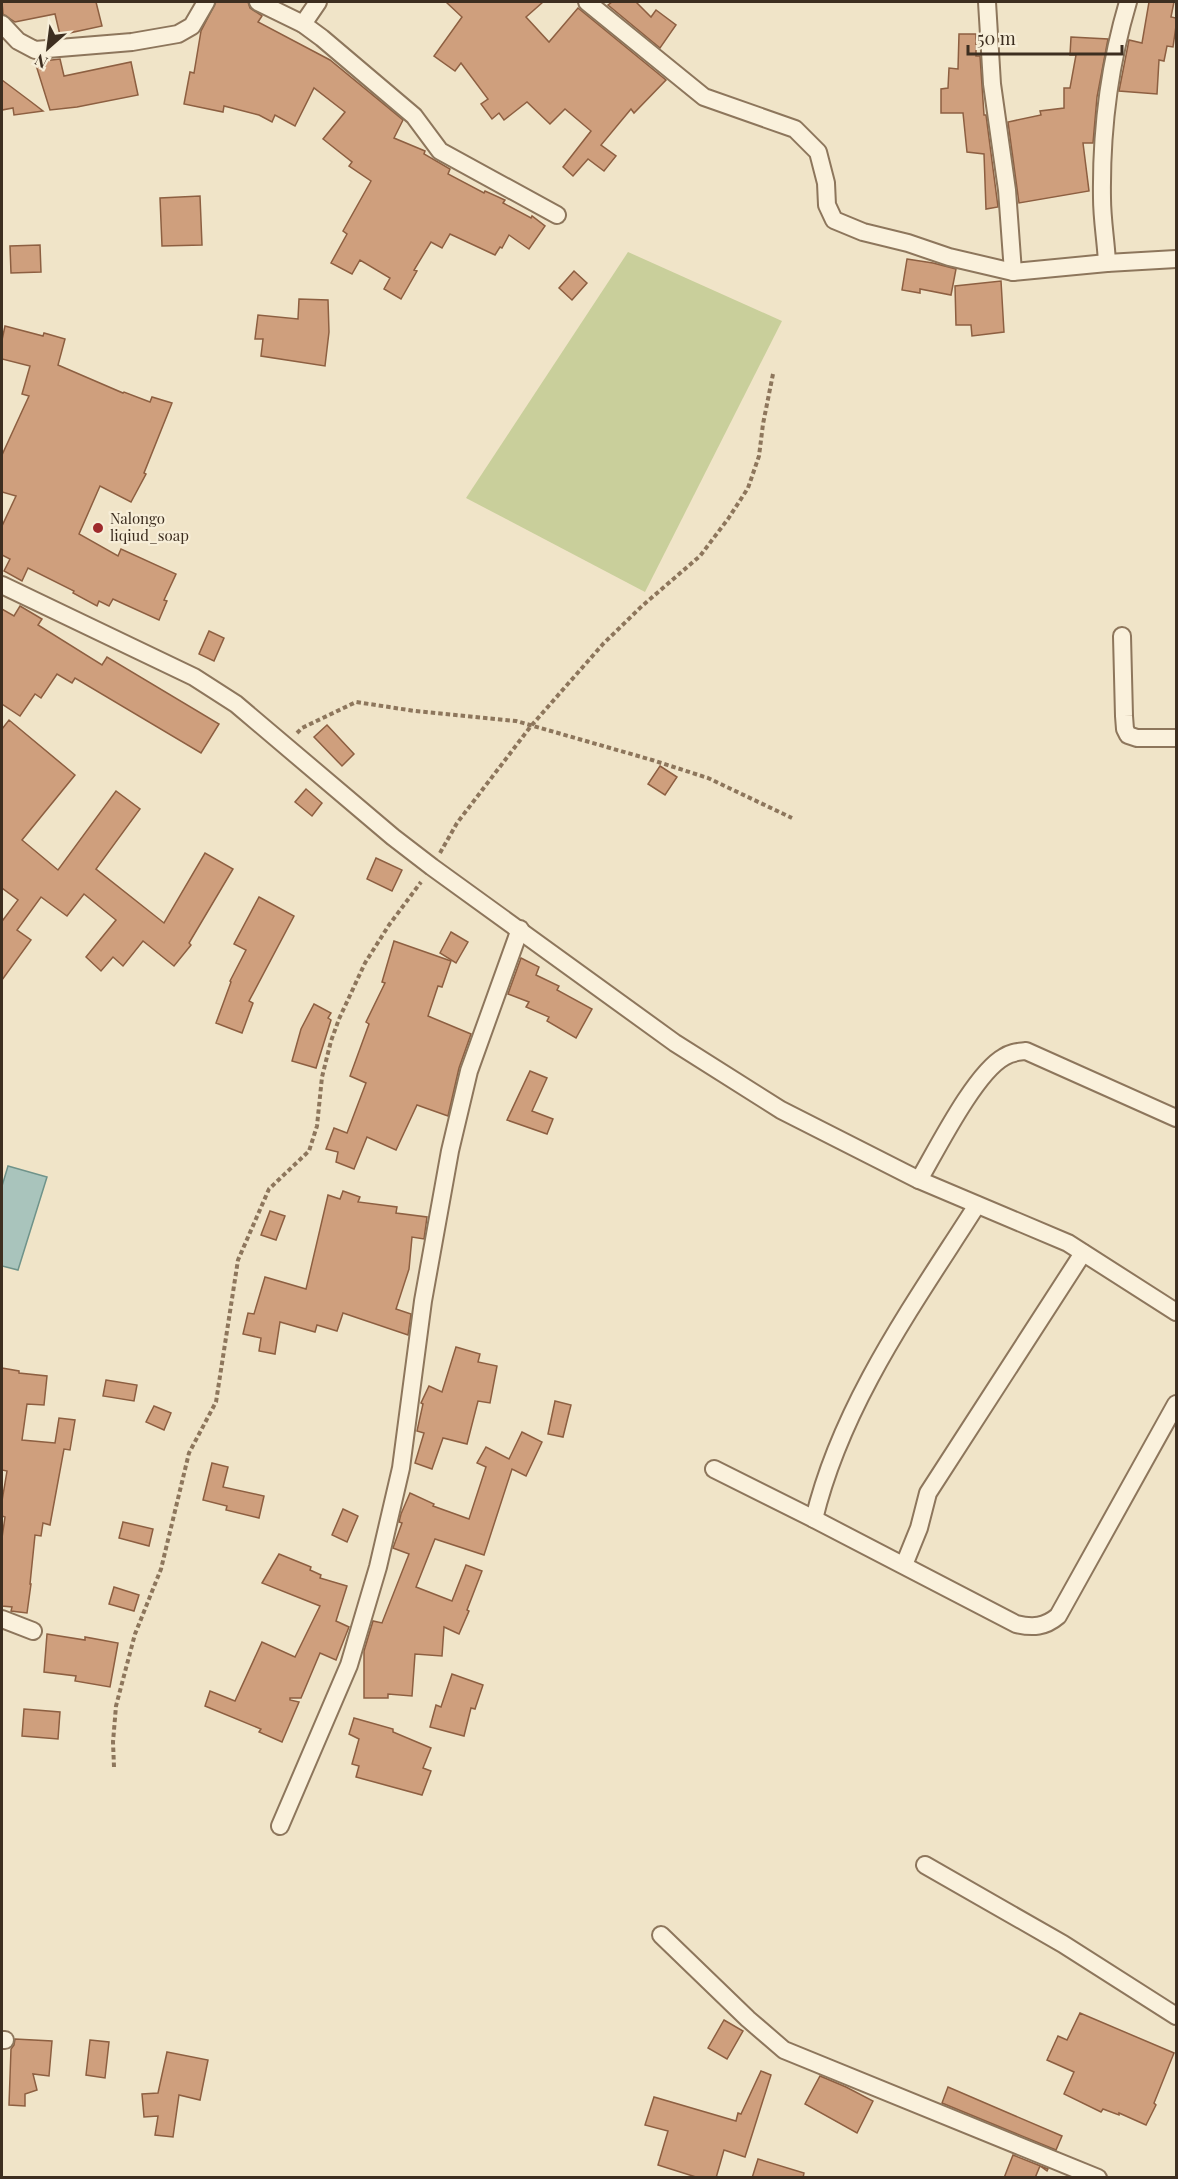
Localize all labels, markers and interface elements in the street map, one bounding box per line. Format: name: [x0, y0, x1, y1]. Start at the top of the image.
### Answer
north arrow: [18, 18, 78, 78]
scale bar: [968, 18, 1122, 56]
text: 50 m: [977, 26, 1016, 50]
text: N: [30, 49, 51, 74]
place label: Nalongo liqiud_soap: [110, 508, 189, 545]
marker: Nalongo liqiud_soap: [91, 521, 105, 535]

